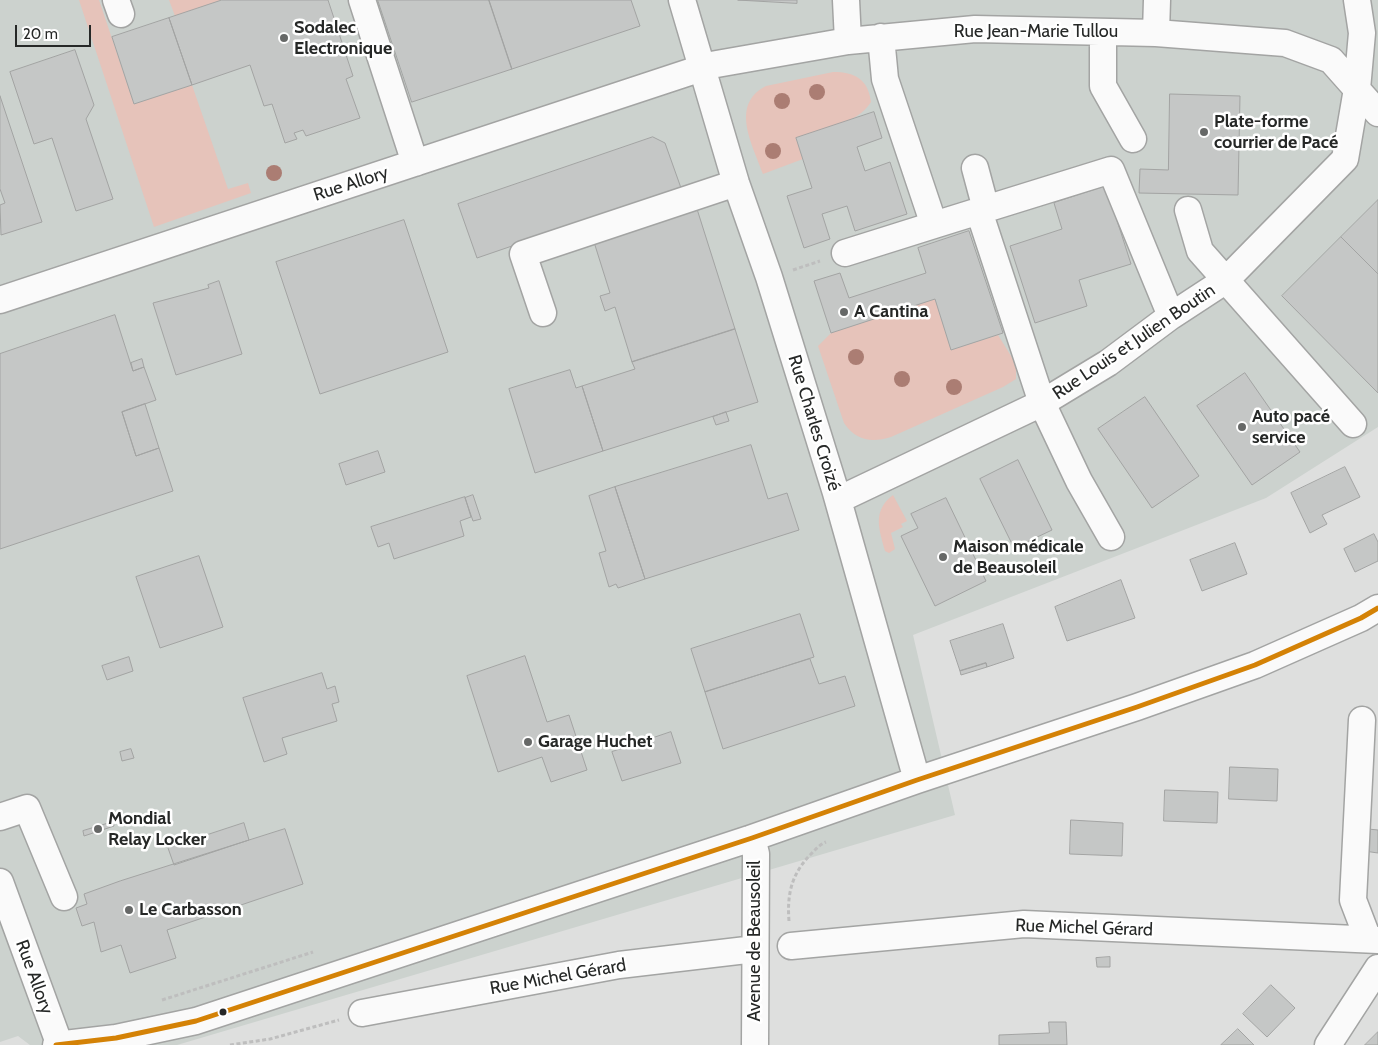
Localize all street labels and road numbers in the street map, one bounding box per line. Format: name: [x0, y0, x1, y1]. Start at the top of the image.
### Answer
street label: Rue Jean-Marie Tullou: [954, 21, 1118, 43]
street label: Rue Allory: [311, 162, 391, 206]
street label: Rue Louis et Julien Boutin: [1049, 280, 1219, 404]
street label: Rue Charles Croizé: [783, 352, 845, 494]
street label: Avenue de Beausoleil: [744, 860, 766, 1022]
street label: Rue Michel Gérard: [1015, 915, 1153, 941]
street label: Rue Allory: [11, 937, 57, 1017]
street label: Rue Michel Gérard: [488, 954, 628, 1000]

